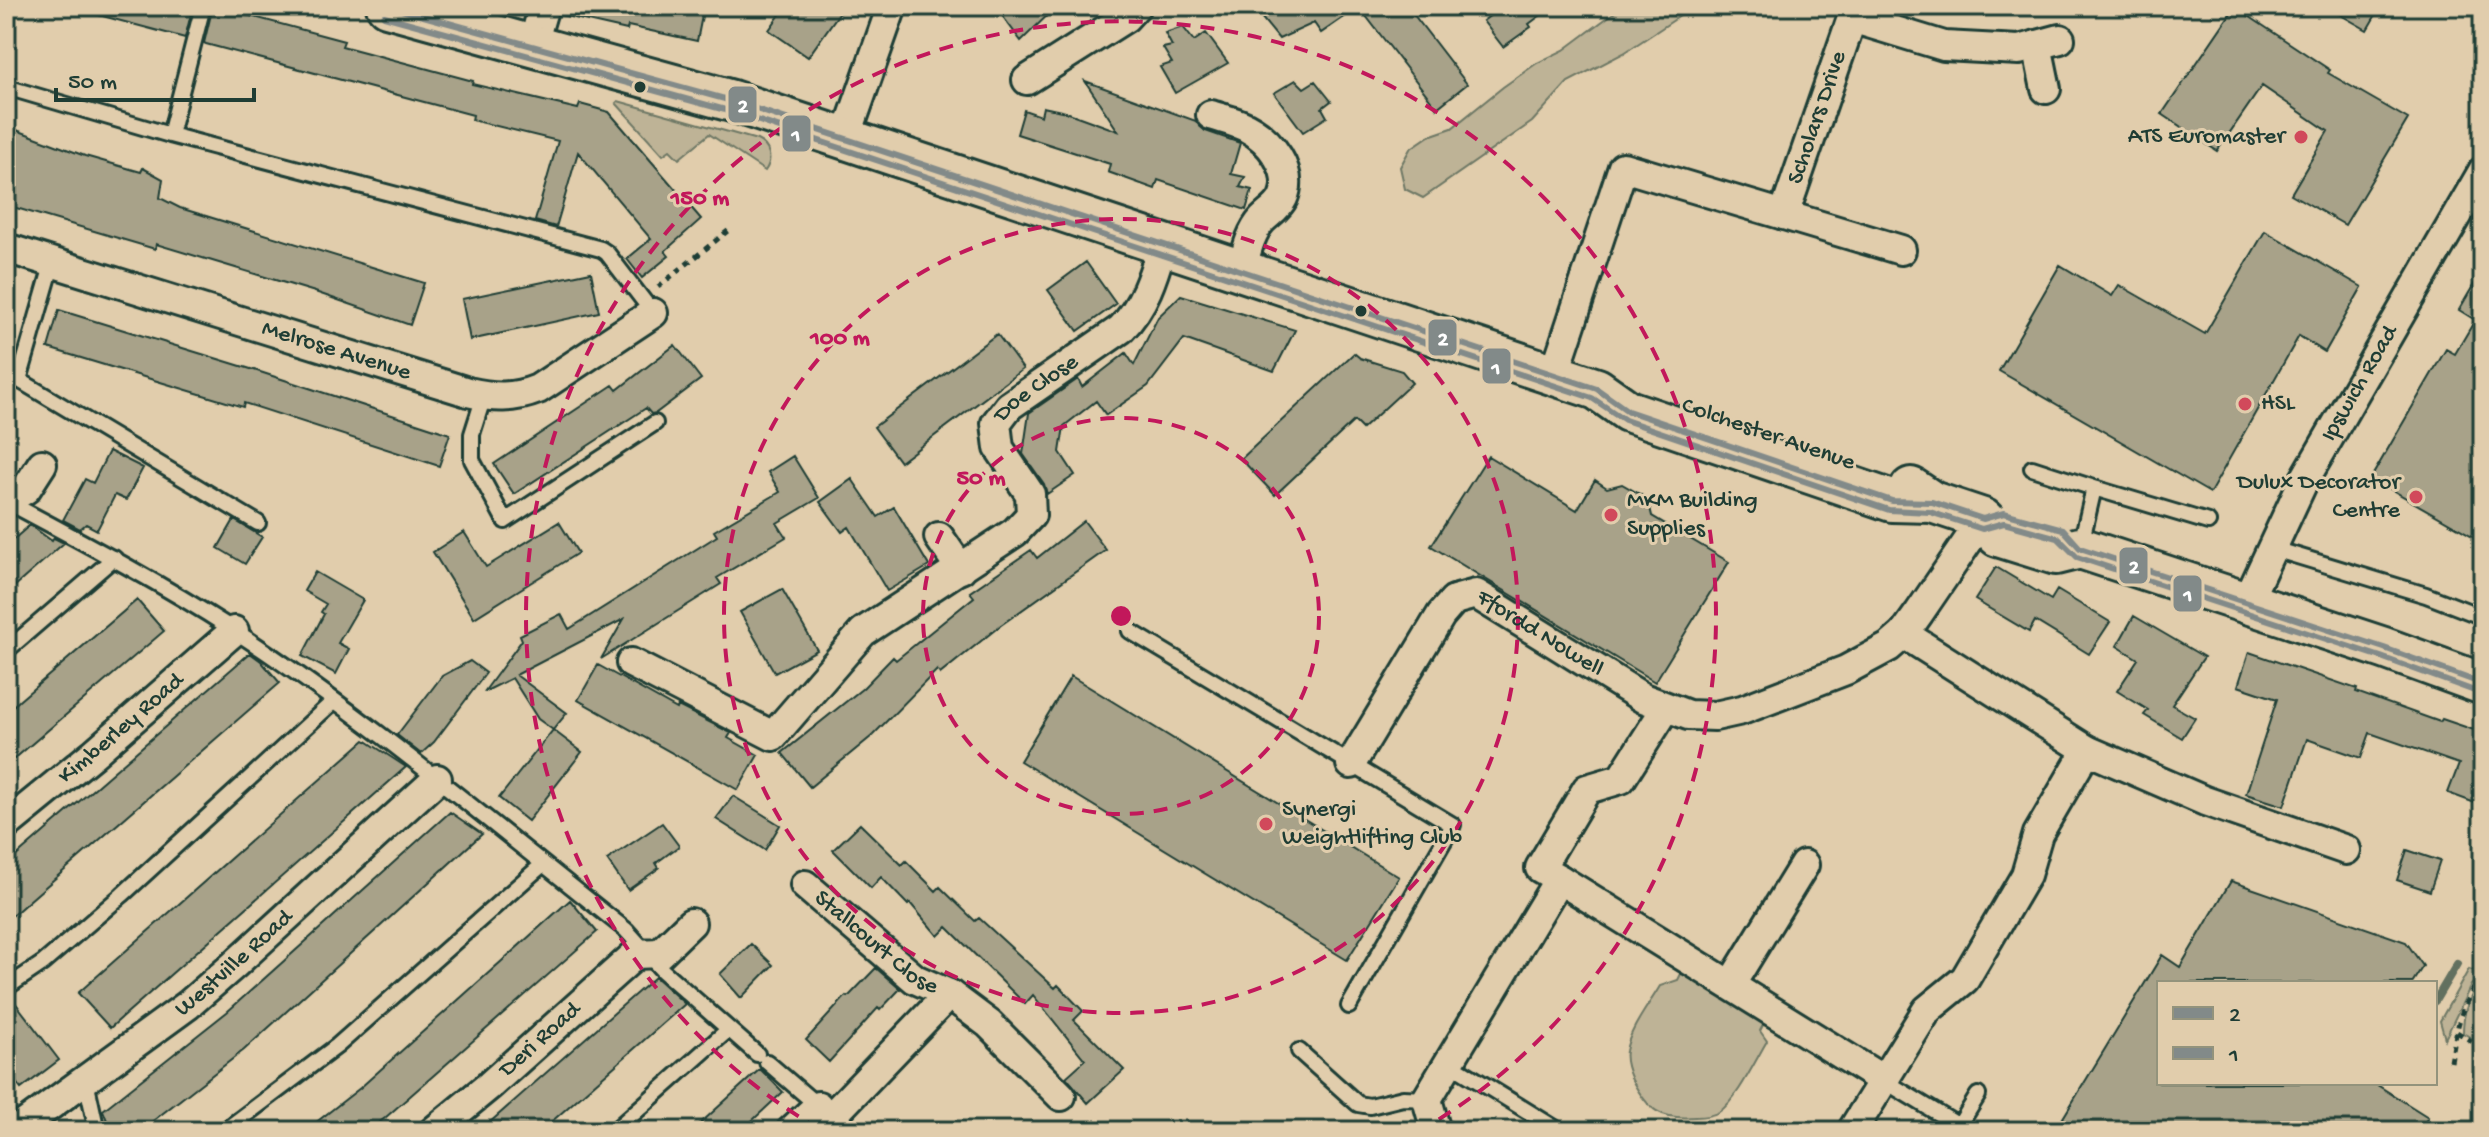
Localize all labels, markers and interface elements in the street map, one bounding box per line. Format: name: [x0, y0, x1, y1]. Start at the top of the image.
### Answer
street label: Scholars Drive: [1781, 47, 1854, 188]
scale bar: [56, 52, 254, 102]
text: 50 m: [68, 69, 117, 98]
unlabelled marker: [632, 79, 648, 95]
line badge: 2: [727, 85, 758, 124]
text: 2: [738, 95, 749, 121]
line badge: 1: [781, 114, 812, 153]
place label: ATS Euromaster: [2128, 123, 2287, 152]
text: 1: [791, 124, 800, 150]
marker: ATS Euromaster: [2292, 128, 2310, 146]
text: 150 m: [670, 185, 729, 214]
unlabelled marker: [1353, 303, 1369, 319]
street label: Melrose Avenue: [258, 314, 415, 388]
line badge: 2: [1427, 318, 1458, 357]
street label: Ipswich Road: [2315, 319, 2406, 447]
text: 100 m: [809, 325, 870, 354]
text: 2: [1438, 328, 1449, 354]
line badge: 1: [1481, 347, 1512, 385]
street label: Doe Close: [986, 348, 1085, 430]
text: 1: [1491, 357, 1500, 383]
place label: HSL: [2261, 390, 2296, 419]
street label: Colchester Avenue: [1677, 392, 1859, 478]
marker: HSL: [2236, 395, 2254, 413]
text: 50 m: [957, 465, 1005, 494]
place label: Dulux Decorator Centre: [2235, 469, 2402, 526]
place label: MKM Building Supplies: [1627, 487, 1758, 544]
marker: Dulux Decorator Centre: [2407, 488, 2425, 506]
marker: MKM Building Supplies: [1602, 506, 1620, 524]
line badge: 2: [2118, 546, 2149, 585]
text: 2: [2129, 556, 2140, 582]
line badge: 1: [2172, 574, 2203, 613]
street label: Ffordd Nowell: [1470, 583, 1609, 684]
text: 1: [2183, 584, 2192, 610]
centre of rings: [1107, 602, 1135, 630]
street label: Kimberley Road: [52, 666, 191, 791]
place label: Synergi Weightlifting Club: [1282, 796, 1462, 853]
marker: Synergi Weightlifting Club: [1257, 815, 1275, 833]
street label: Stallcourt Close: [807, 884, 943, 1002]
street label: Westville Road: [170, 902, 301, 1024]
legend: [2157, 981, 2437, 1085]
street label: Deri Road: [492, 994, 589, 1085]
text: 2: [2229, 1002, 2241, 1031]
text: 1: [2228, 1042, 2239, 1071]

